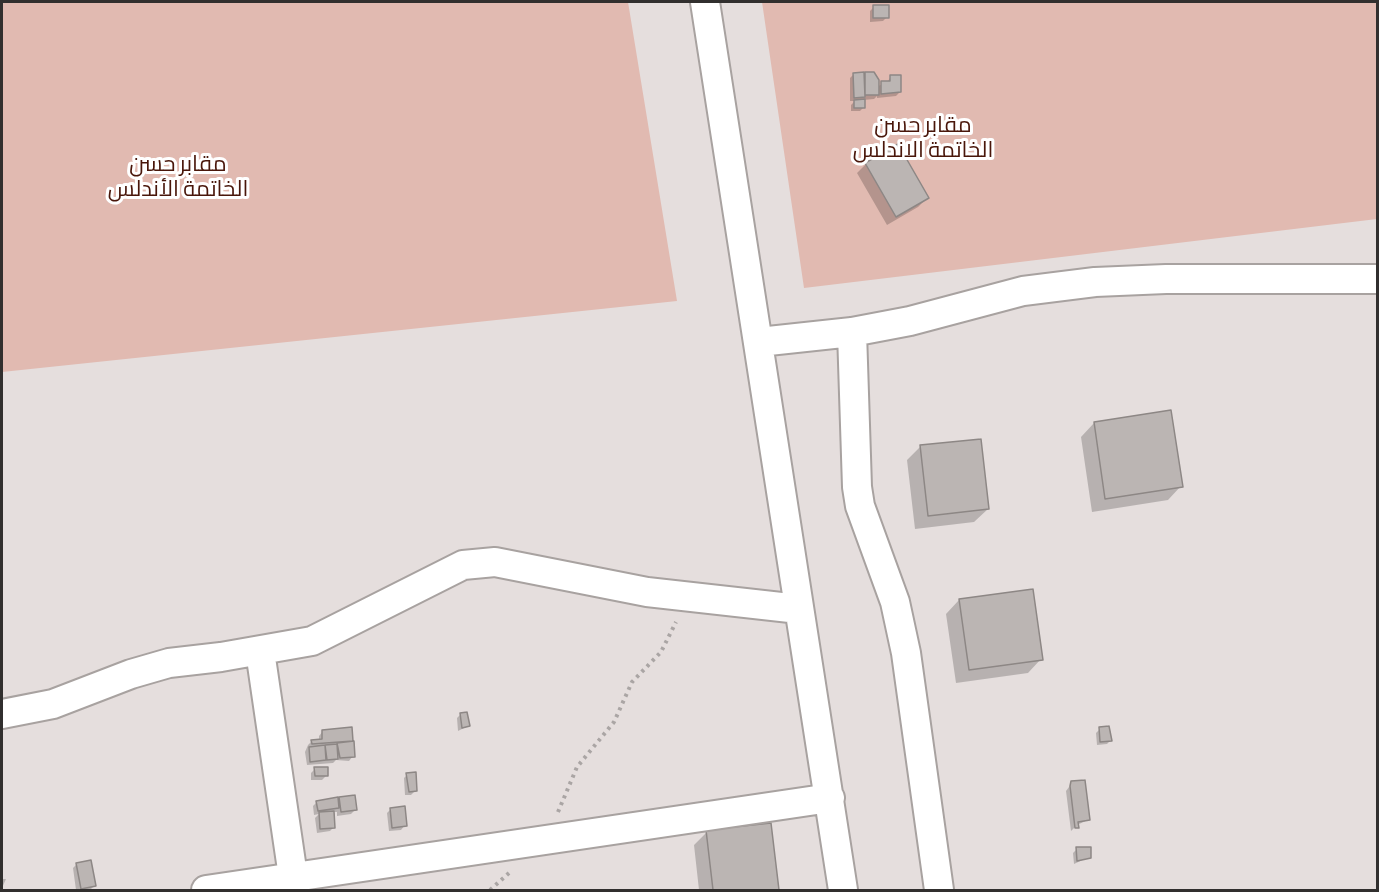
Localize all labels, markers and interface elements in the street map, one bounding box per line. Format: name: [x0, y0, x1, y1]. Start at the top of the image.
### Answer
park label: مقابر حسن الخاتمة الاندلس: [853, 112, 993, 164]
park label: مقابر حسن الخاتمة الأندلس: [108, 151, 248, 202]

